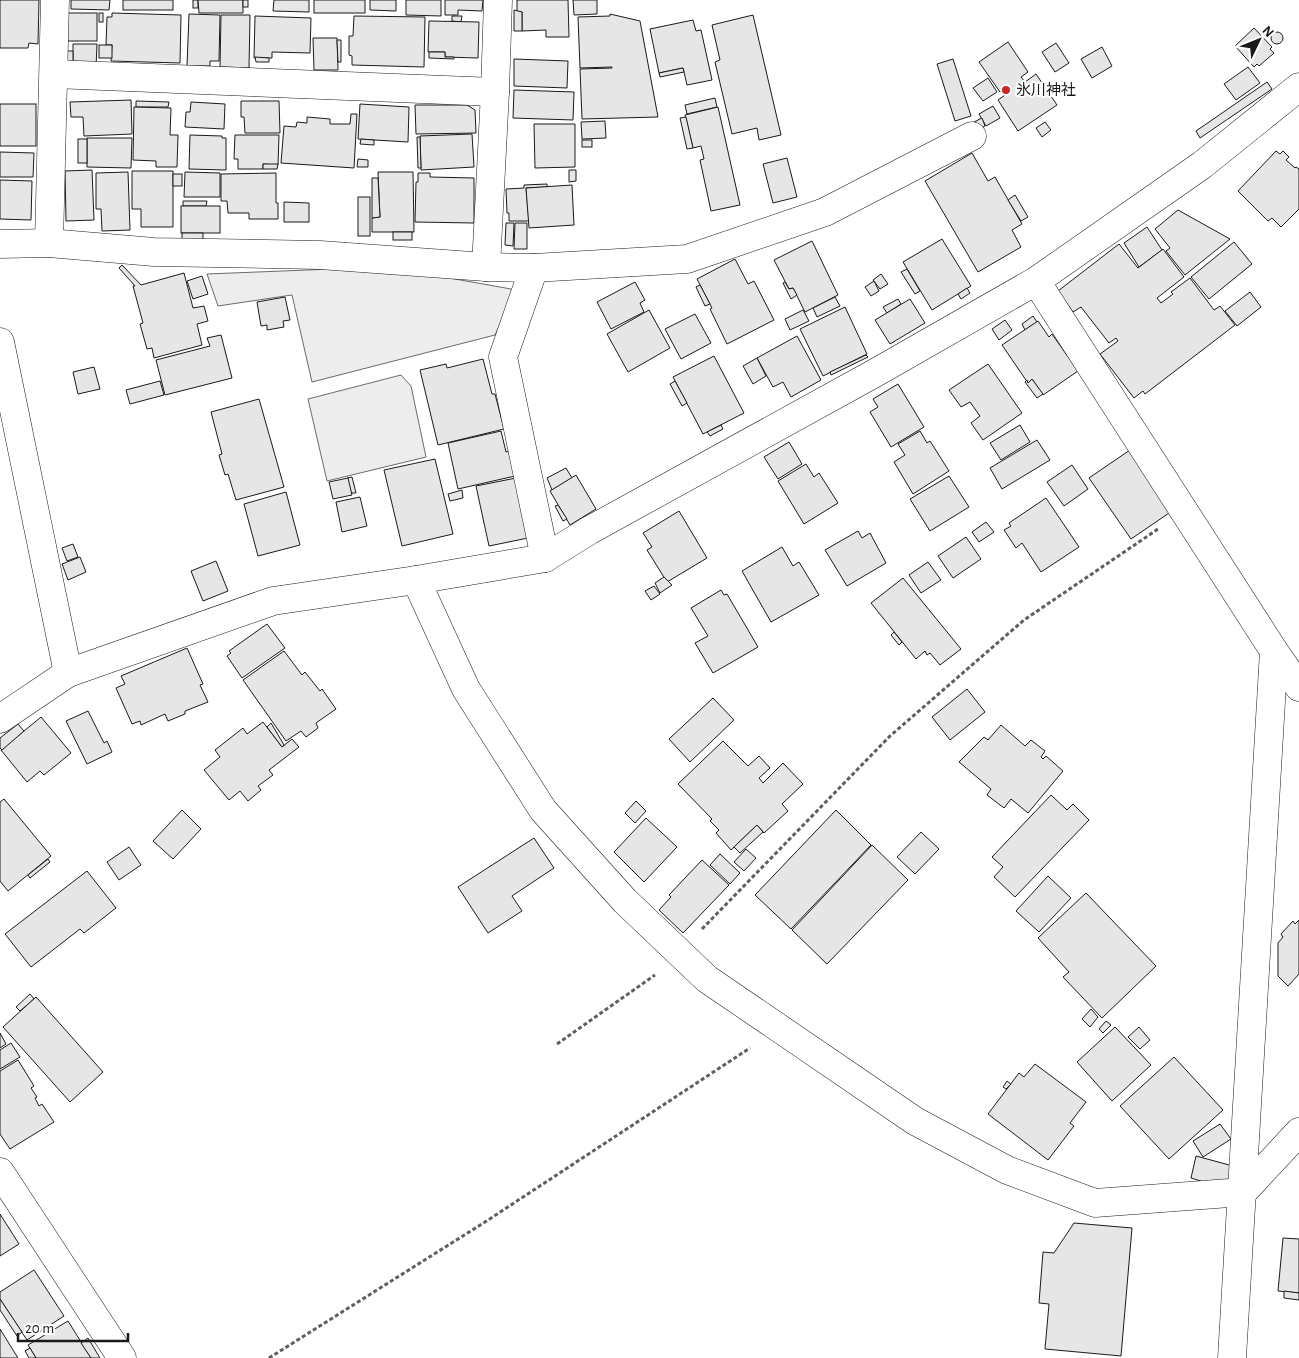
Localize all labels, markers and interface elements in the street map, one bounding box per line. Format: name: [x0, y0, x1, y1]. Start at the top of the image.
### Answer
north arrow: [1234, 15, 1284, 65]
text: N: [1259, 23, 1276, 40]
place label: 氷川神社: [1016, 82, 1076, 98]
marker: 氷川神社: [1000, 84, 1012, 96]
scale bar: [18, 1310, 128, 1342]
text: 20 m: [25, 1321, 54, 1336]

